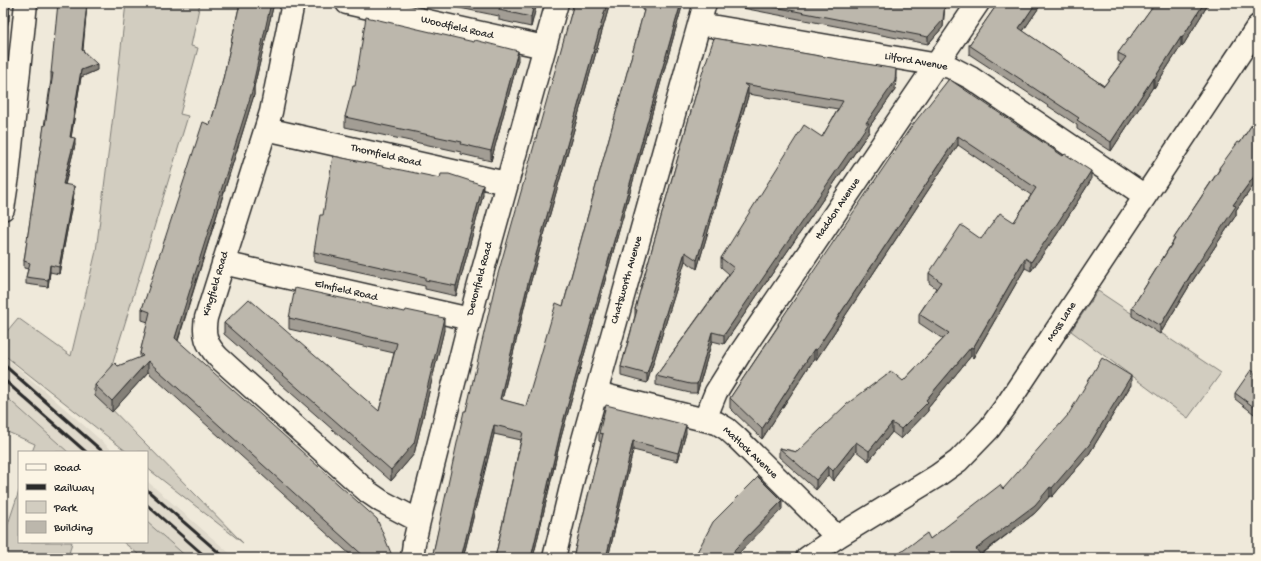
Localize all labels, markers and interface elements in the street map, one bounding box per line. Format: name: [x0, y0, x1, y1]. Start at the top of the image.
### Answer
street label: Woodfield Road: [420, 13, 496, 43]
street label: Lilford Avenue: [883, 50, 949, 74]
street label: Thornfield Road: [349, 141, 424, 170]
street label: Haddon Avenue: [813, 176, 863, 242]
street label: Chatsworth Avenue: [609, 234, 645, 325]
street label: Devonfield Road: [463, 239, 496, 318]
street label: Kingfield Road: [200, 249, 232, 318]
street label: Elmfield Road: [313, 277, 380, 304]
street label: Moss Lane: [1045, 300, 1079, 344]
street label: Matlock Avenue: [720, 425, 780, 482]
legend: [18, 451, 148, 543]
text: Road: [54, 462, 81, 476]
text: Railway: [54, 482, 94, 496]
text: Park: [53, 502, 79, 516]
text: Building: [53, 522, 93, 536]

